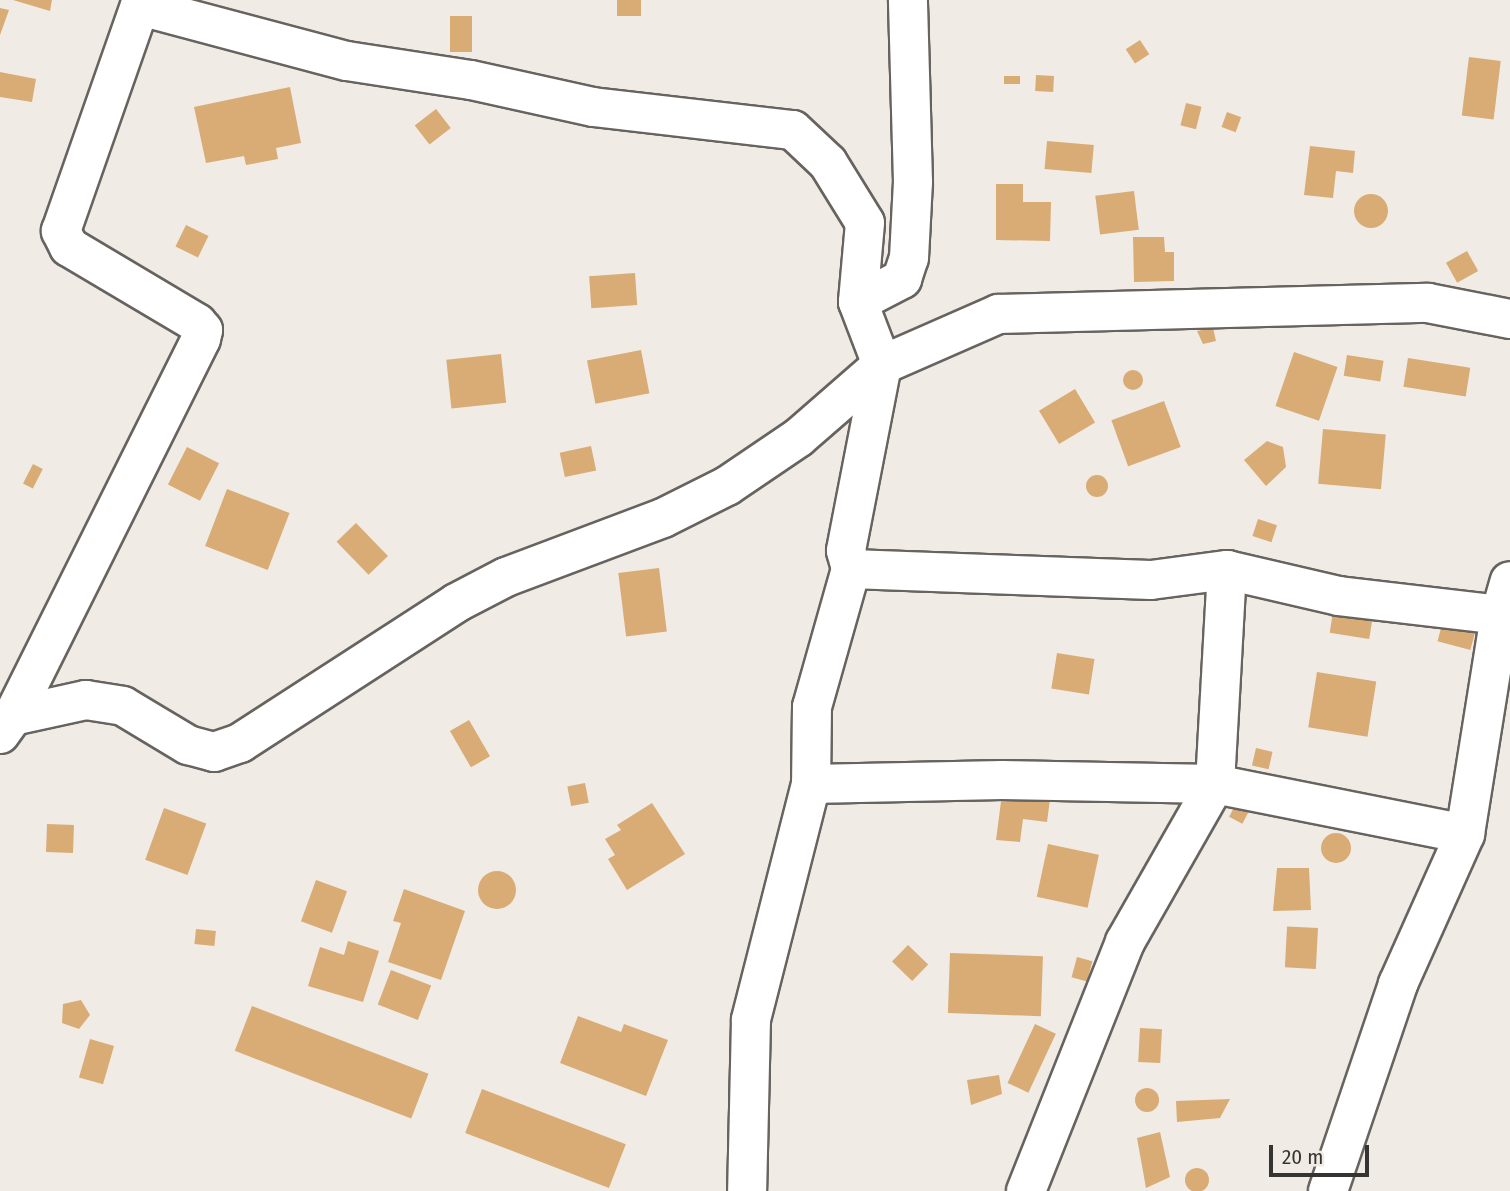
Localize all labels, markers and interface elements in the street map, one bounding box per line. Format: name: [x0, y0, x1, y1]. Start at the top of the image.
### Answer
scale bar: [1272, 1132, 1372, 1176]
text: 20 m: [1282, 1144, 1323, 1170]

